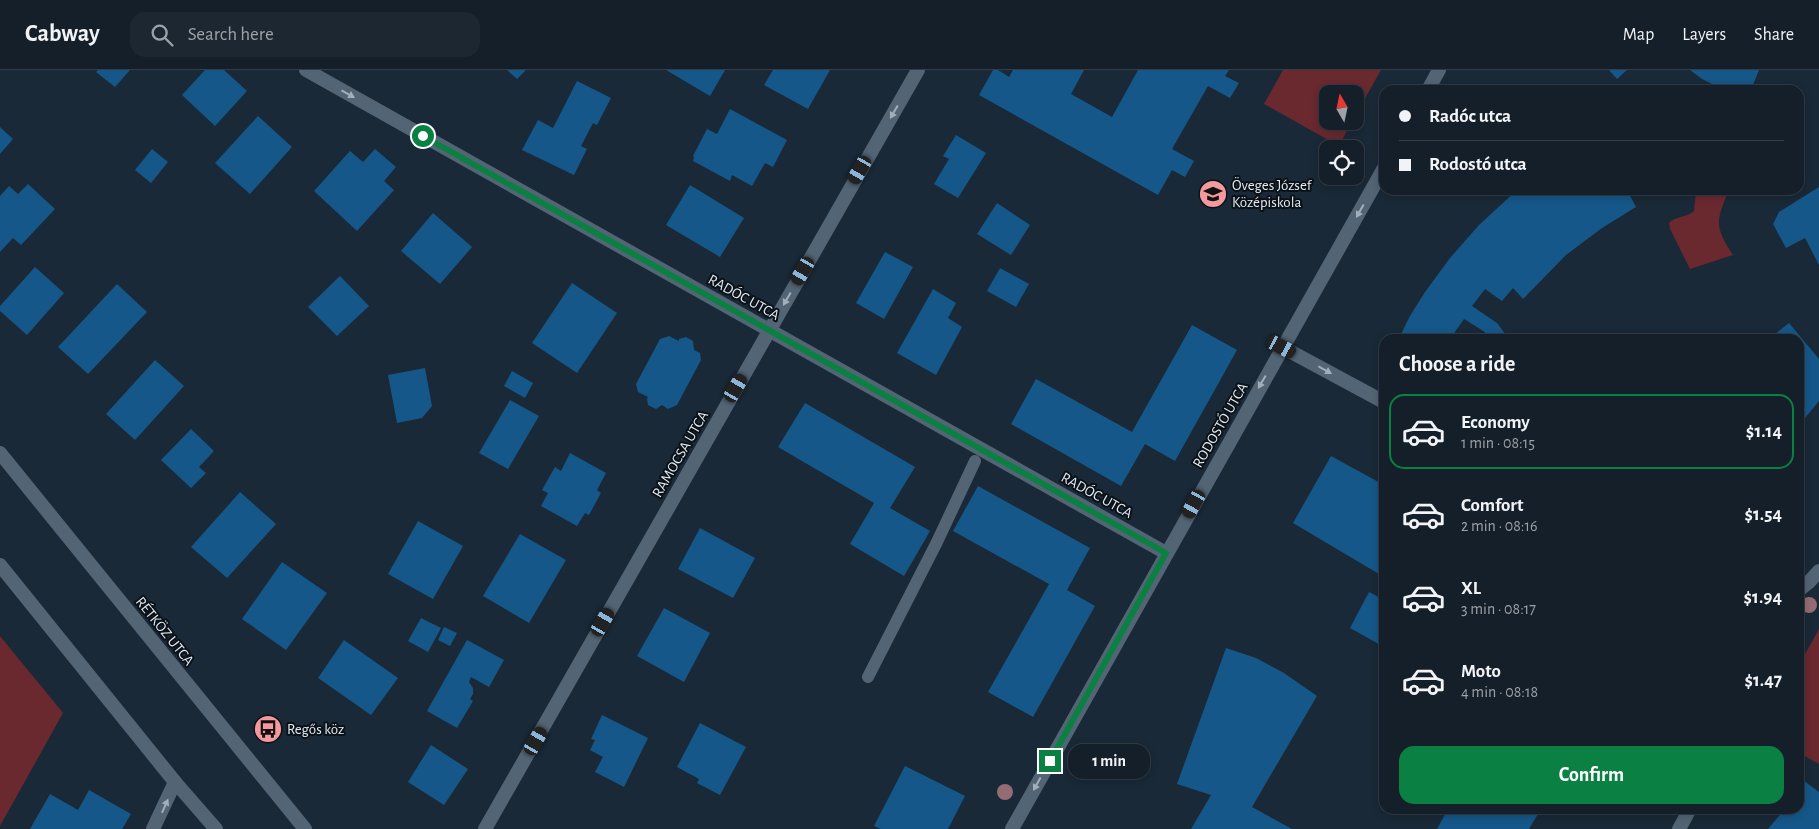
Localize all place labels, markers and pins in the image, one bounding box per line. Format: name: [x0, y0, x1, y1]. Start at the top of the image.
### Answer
place label: Öveges József Középiskola: [1232, 176, 1313, 210]
school or university icon: Öveges József Középiskola: [1198, 179, 1228, 209]
bus stop icon: Regős köz: [253, 714, 283, 744]
place label: Regős köz: [287, 722, 344, 737]

